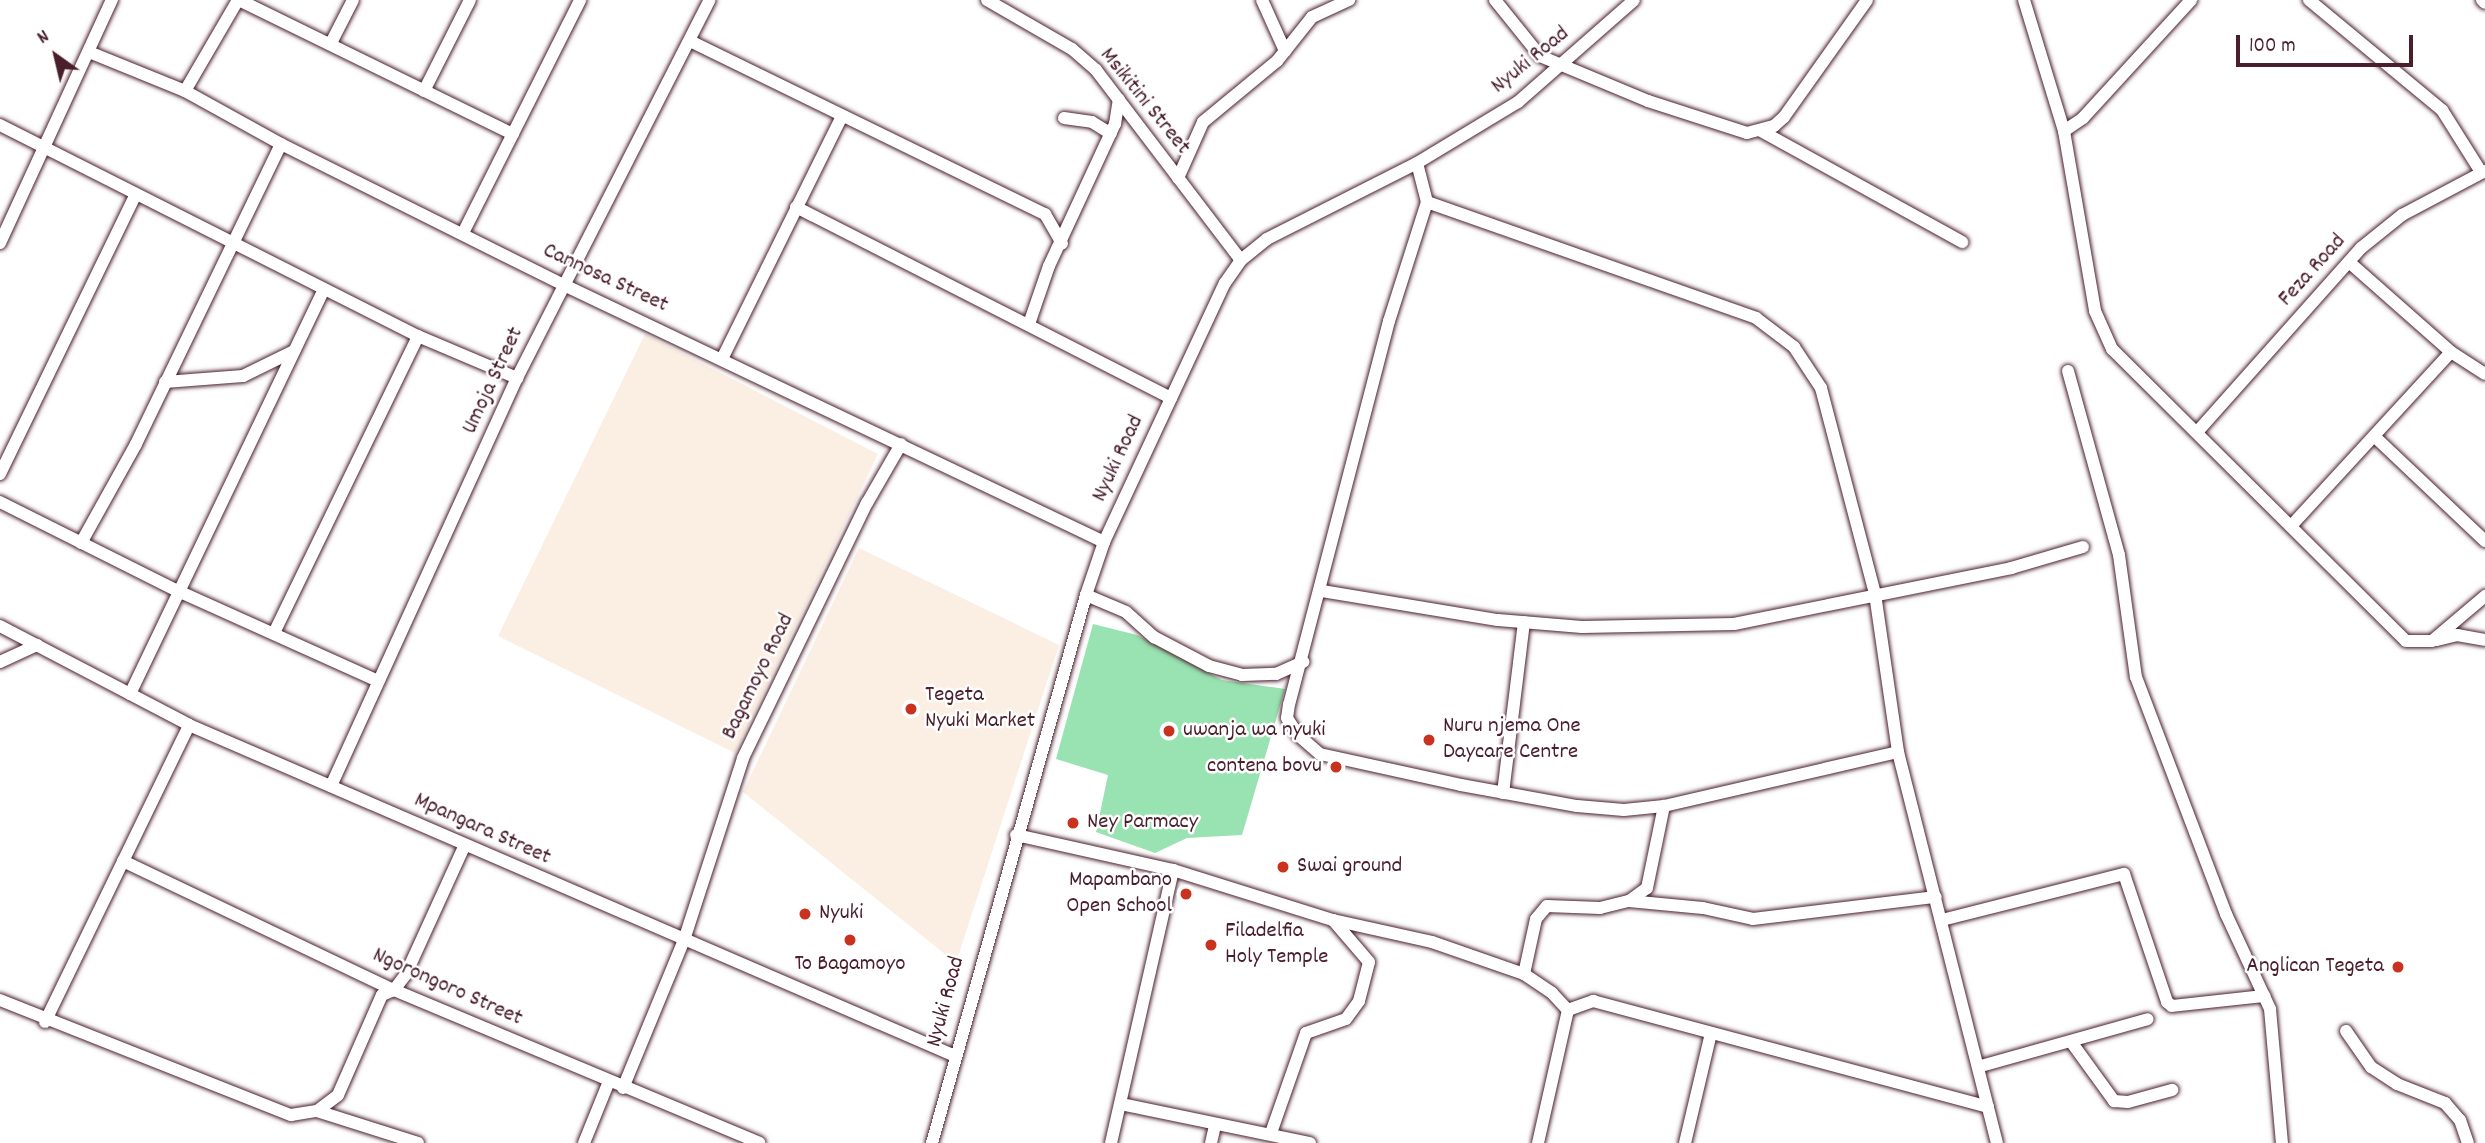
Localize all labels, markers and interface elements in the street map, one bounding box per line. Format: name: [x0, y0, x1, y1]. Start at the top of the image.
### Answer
north arrow: [21, 21, 91, 91]
street label: Nyuki Road: [1486, 21, 1576, 101]
scale bar: [2240, 21, 2417, 65]
text: N: [33, 24, 55, 52]
text: 100 m: [2249, 32, 2296, 62]
street label: Msikitini Street: [1092, 43, 1196, 161]
street label: Feza Road: [2273, 229, 2353, 313]
street label: Cannosa Street: [538, 238, 672, 320]
street label: Umoja Street: [457, 323, 531, 439]
street label: Nyuki Road: [1087, 411, 1151, 507]
street label: Bagamoyo Road: [717, 610, 801, 744]
place label: Tegeta Nyuki Market: [925, 682, 1035, 736]
marker: Tegeta Nyuki Market: [903, 701, 919, 717]
place label: Nuru njema One Daycare Centre: [1443, 713, 1581, 767]
place label: uwanja wa nyuki: [1183, 717, 1326, 745]
marker: uwanja wa nyuki: [1161, 723, 1177, 739]
marker: Nuru njema One Daycare Centre: [1421, 732, 1437, 748]
place label: contena bovu: [1207, 753, 1322, 781]
marker: contena bovu: [1328, 759, 1344, 775]
street label: Mpangara Street: [409, 788, 555, 872]
place label: Ney Parmacy: [1087, 809, 1198, 837]
marker: Ney Parmacy: [1065, 815, 1081, 831]
place label: Swai ground: [1297, 853, 1402, 881]
marker: Swai ground: [1275, 859, 1291, 875]
place label: Mapambano Open School: [1066, 867, 1172, 921]
marker: Mapambano Open School: [1178, 886, 1194, 902]
place label: Nyuki: [819, 900, 863, 928]
marker: Nyuki: [797, 906, 813, 922]
place label: Filadelfia Holy Temple: [1225, 918, 1328, 972]
marker: To Bagamoyo: [842, 932, 858, 948]
marker: Filadelfia Holy Temple: [1203, 937, 1219, 953]
street label: Ngorongoro Street: [368, 943, 526, 1033]
place label: To Bagamoyo: [795, 951, 905, 979]
place label: Anglican Tegeta: [2246, 953, 2384, 981]
street label: Nyuki Road: [922, 954, 972, 1050]
marker: Anglican Tegeta: [2390, 959, 2406, 975]

